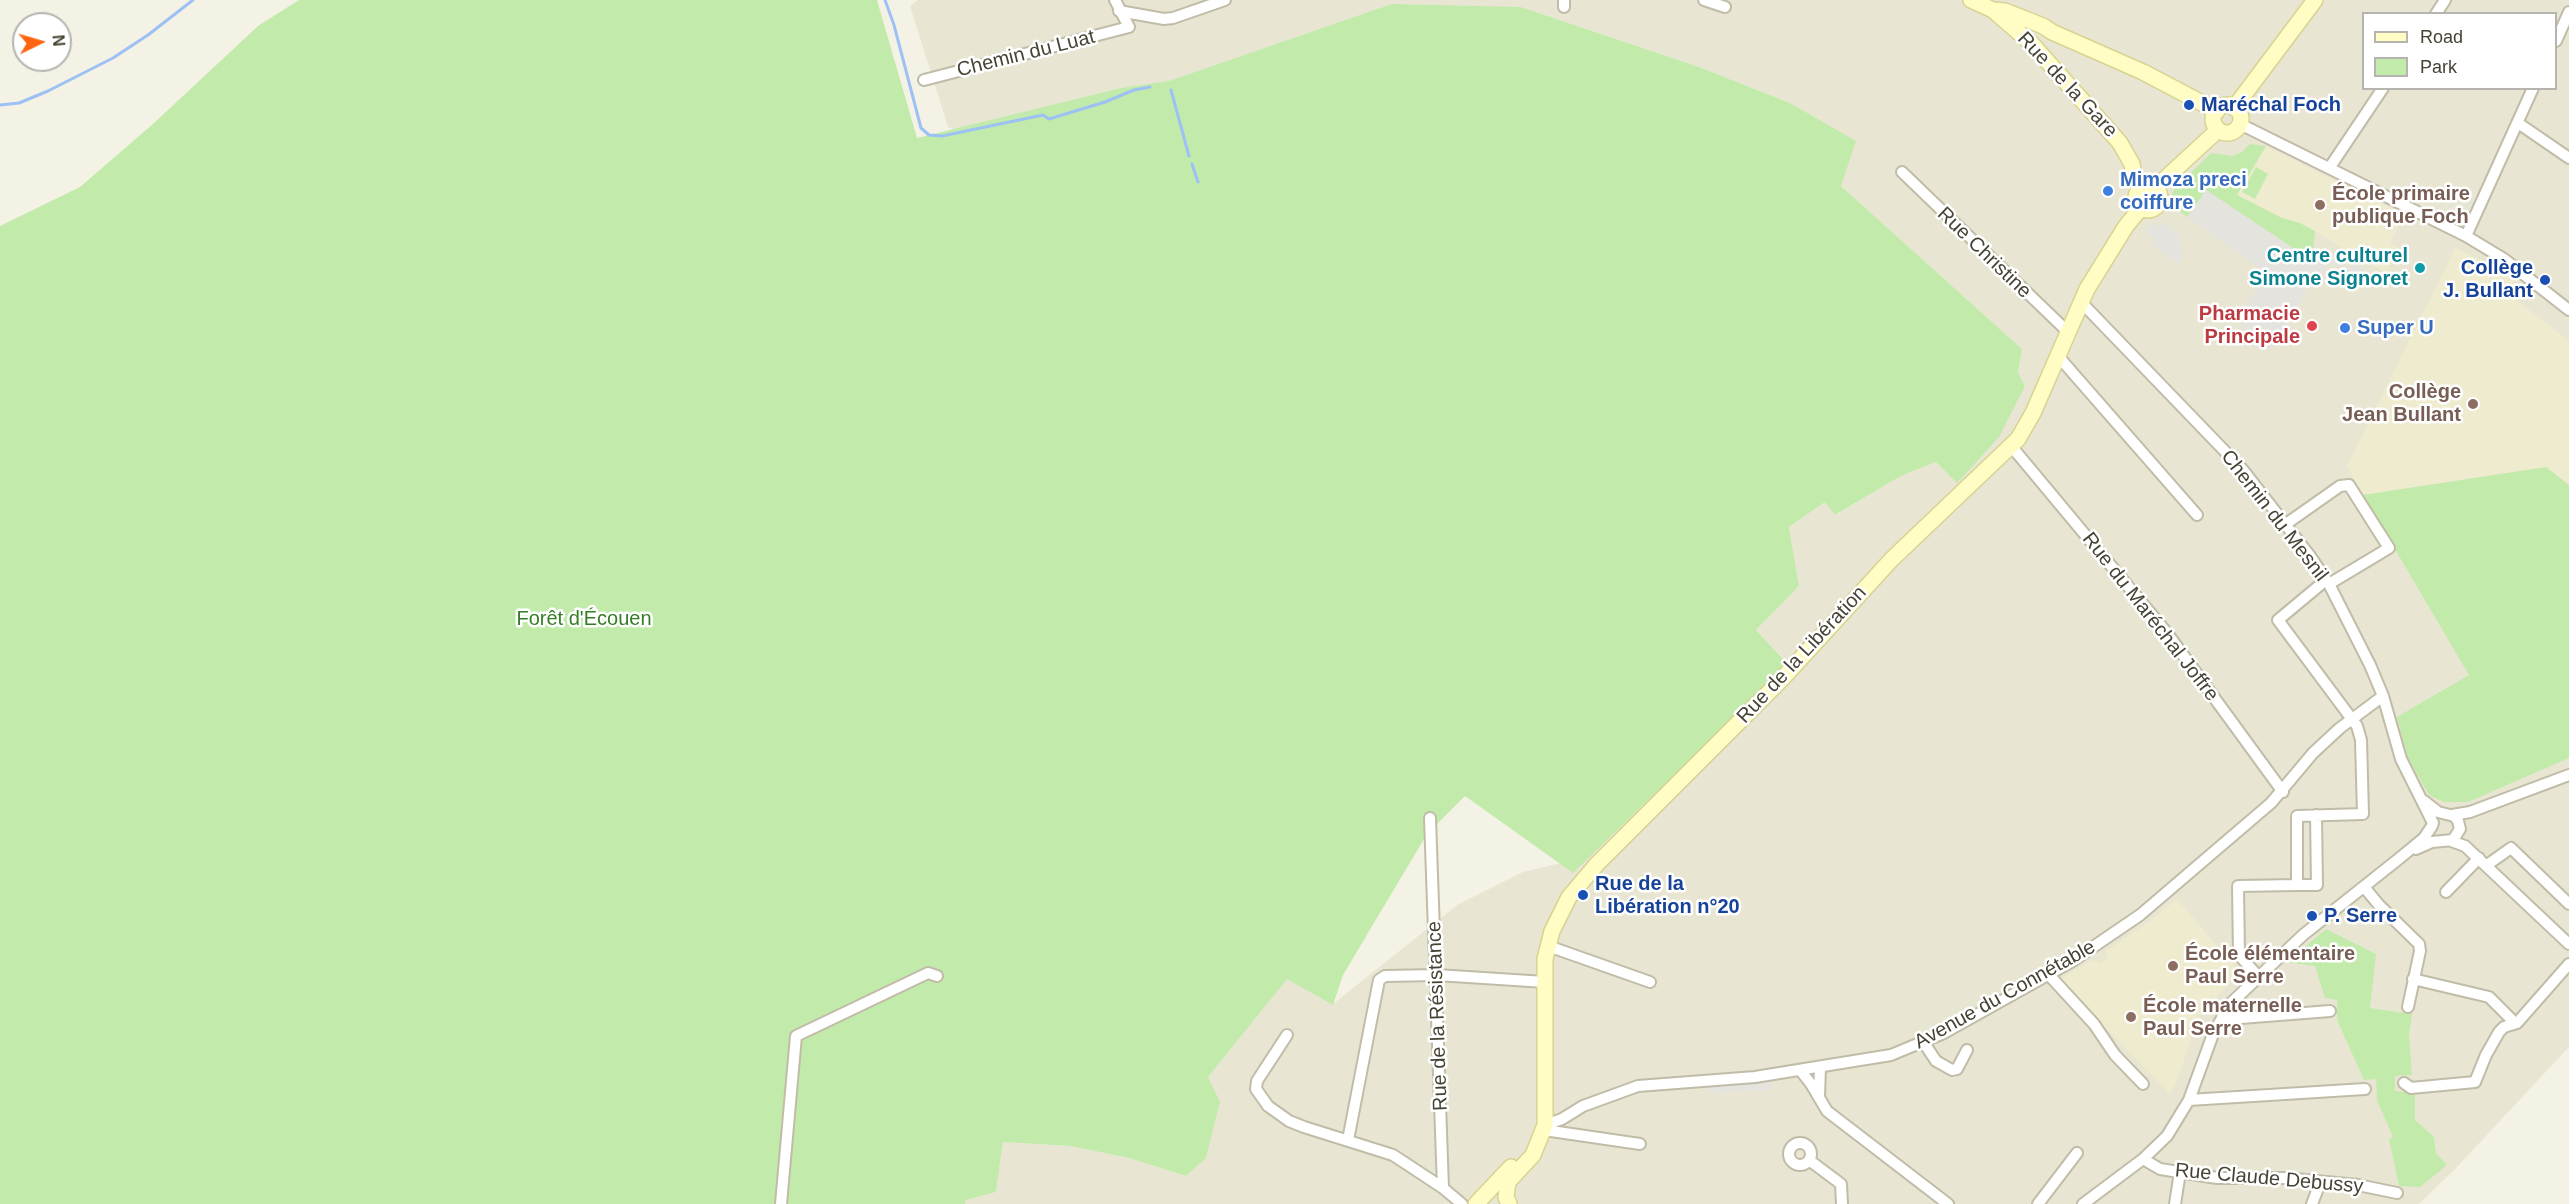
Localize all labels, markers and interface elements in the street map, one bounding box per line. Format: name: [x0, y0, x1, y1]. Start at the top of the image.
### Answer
north arrow: [12, 12, 72, 72]
legend: [2362, 12, 2557, 90]
street label: Chemin du Luat: [955, 25, 1097, 83]
street label: Rue de la Gare: [2012, 27, 2122, 143]
text: Road: [2420, 27, 2463, 47]
text: N: [49, 34, 67, 47]
text: Park: [2420, 57, 2457, 77]
place label: Maréchal Foch: [2201, 93, 2341, 117]
marker: Maréchal Foch: [2182, 98, 2196, 112]
place label: Mimoza preci coiffure: [2120, 168, 2247, 215]
place label: École primaire publique Foch: [2332, 182, 2470, 229]
marker: Mimoza preci coiffure: [2101, 184, 2115, 198]
marker: École primaire publique Foch: [2313, 198, 2327, 212]
street label: Rue Christine: [1932, 202, 2036, 304]
place label: Centre culturel Simone Signoret: [2249, 244, 2408, 291]
place label: Collège J. Bullant: [2443, 256, 2533, 303]
marker: Centre culturel Simone Signoret: [2413, 261, 2427, 275]
marker: Collège J. Bullant: [2538, 273, 2552, 287]
place label: Pharmacie Principale: [2199, 302, 2300, 349]
place label: Super U: [2357, 316, 2434, 340]
marker: Pharmacie Principale: [2305, 319, 2319, 333]
marker: Super U: [2338, 321, 2352, 335]
place label: Collège Jean Bullant: [2342, 380, 2461, 427]
marker: Collège Jean Bullant: [2466, 397, 2480, 411]
street label: Chemin du Mesnil: [2215, 446, 2333, 586]
street label: Rue du Maréchal Joffre: [2077, 528, 2223, 706]
street label: Rue de la Libération: [1732, 581, 1872, 729]
park label: Forêt d'Écouen: [516, 607, 652, 631]
place label: Rue de la Libération n°20: [1595, 872, 1740, 919]
marker: Rue de la Libération n°20: [1576, 888, 1590, 902]
place label: P. Serre: [2324, 904, 2397, 928]
marker: P. Serre: [2305, 909, 2319, 923]
street label: Rue de la Résistance: [1423, 921, 1453, 1111]
street label: Avenue du Connétable: [1910, 935, 2100, 1055]
place label: École élémentaire Paul Serre: [2185, 942, 2355, 989]
marker: École élémentaire Paul Serre: [2166, 959, 2180, 973]
place label: École maternelle Paul Serre: [2143, 994, 2302, 1041]
marker: École maternelle Paul Serre: [2124, 1010, 2138, 1024]
street label: Rue Claude Debussy: [2174, 1159, 2364, 1199]

